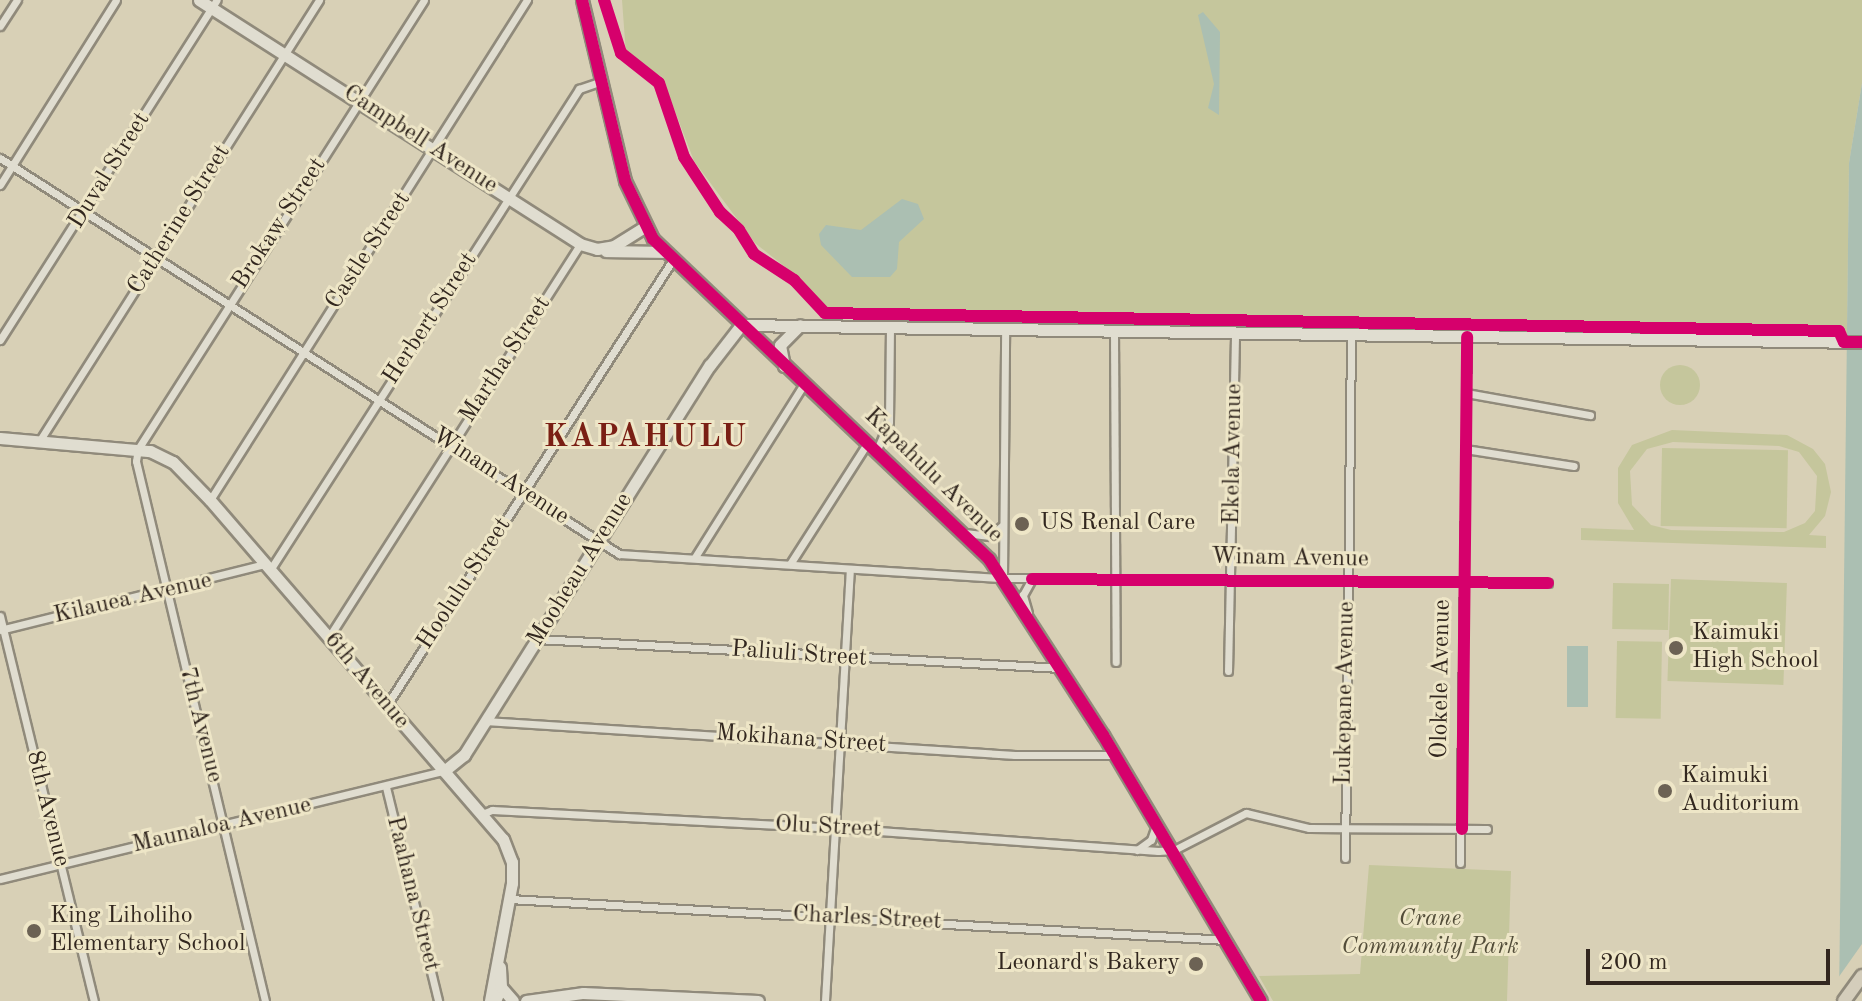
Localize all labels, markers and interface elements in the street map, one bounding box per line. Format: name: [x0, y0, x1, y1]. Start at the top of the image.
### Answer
street label: Campbell Avenue: [337, 79, 503, 201]
street label: Duval Street: [63, 107, 157, 235]
street label: Catherine Street: [122, 140, 238, 300]
street label: Brokaw Street: [227, 153, 333, 295]
street label: Castle Street: [320, 187, 418, 315]
street label: Herbert Street: [378, 248, 484, 390]
street label: Martha Street: [454, 291, 558, 429]
street label: Ekela Avenue: [1218, 383, 1250, 525]
street label: Kapahulu Avenue: [857, 402, 1009, 550]
district label: KAPAHULU: [543, 419, 749, 457]
street label: Winam Avenue: [426, 422, 574, 532]
street label: Mooheau Avenue: [522, 488, 640, 652]
place label: US Renal Care: [1040, 510, 1195, 538]
street label: Hoolulu Street: [412, 513, 518, 655]
marker: US Renal Care: [1011, 513, 1033, 535]
street label: Winam Avenue: [1211, 543, 1369, 575]
street label: Kilauea Avenue: [51, 567, 215, 631]
street label: Olokele Avenue: [1426, 599, 1458, 759]
street label: Lukepane Avenue: [1330, 601, 1362, 785]
place label: Kaimuki High School: [1692, 620, 1819, 676]
street label: 6th Avenue: [317, 626, 415, 736]
street label: Paliuli Street: [730, 636, 868, 674]
marker: Kaimuki High School: [1667, 639, 1685, 657]
street label: 7th Avenue: [172, 664, 228, 786]
street label: Mokihana Street: [715, 720, 887, 760]
street label: 8th Avenue: [19, 748, 75, 870]
place label: Kaimuki Auditorium: [1681, 763, 1800, 819]
marker: Kaimuki Auditorium: [1656, 782, 1674, 800]
street label: Maunaloa Avenue: [130, 791, 314, 861]
street label: Olu Street: [774, 811, 882, 845]
street label: Paahana Street: [379, 813, 445, 975]
street label: Charles Street: [792, 901, 942, 937]
place label: King Liholiho Elementary School: [50, 903, 245, 959]
park label: Crane Community Park: [1341, 906, 1519, 962]
marker: King Liholiho Elementary School: [25, 922, 43, 940]
scale bar: [1590, 933, 1834, 983]
place label: Leonard's Bakery: [996, 950, 1180, 978]
text: 200 m: [1600, 951, 1668, 975]
marker: Leonard's Bakery: [1187, 955, 1205, 973]

